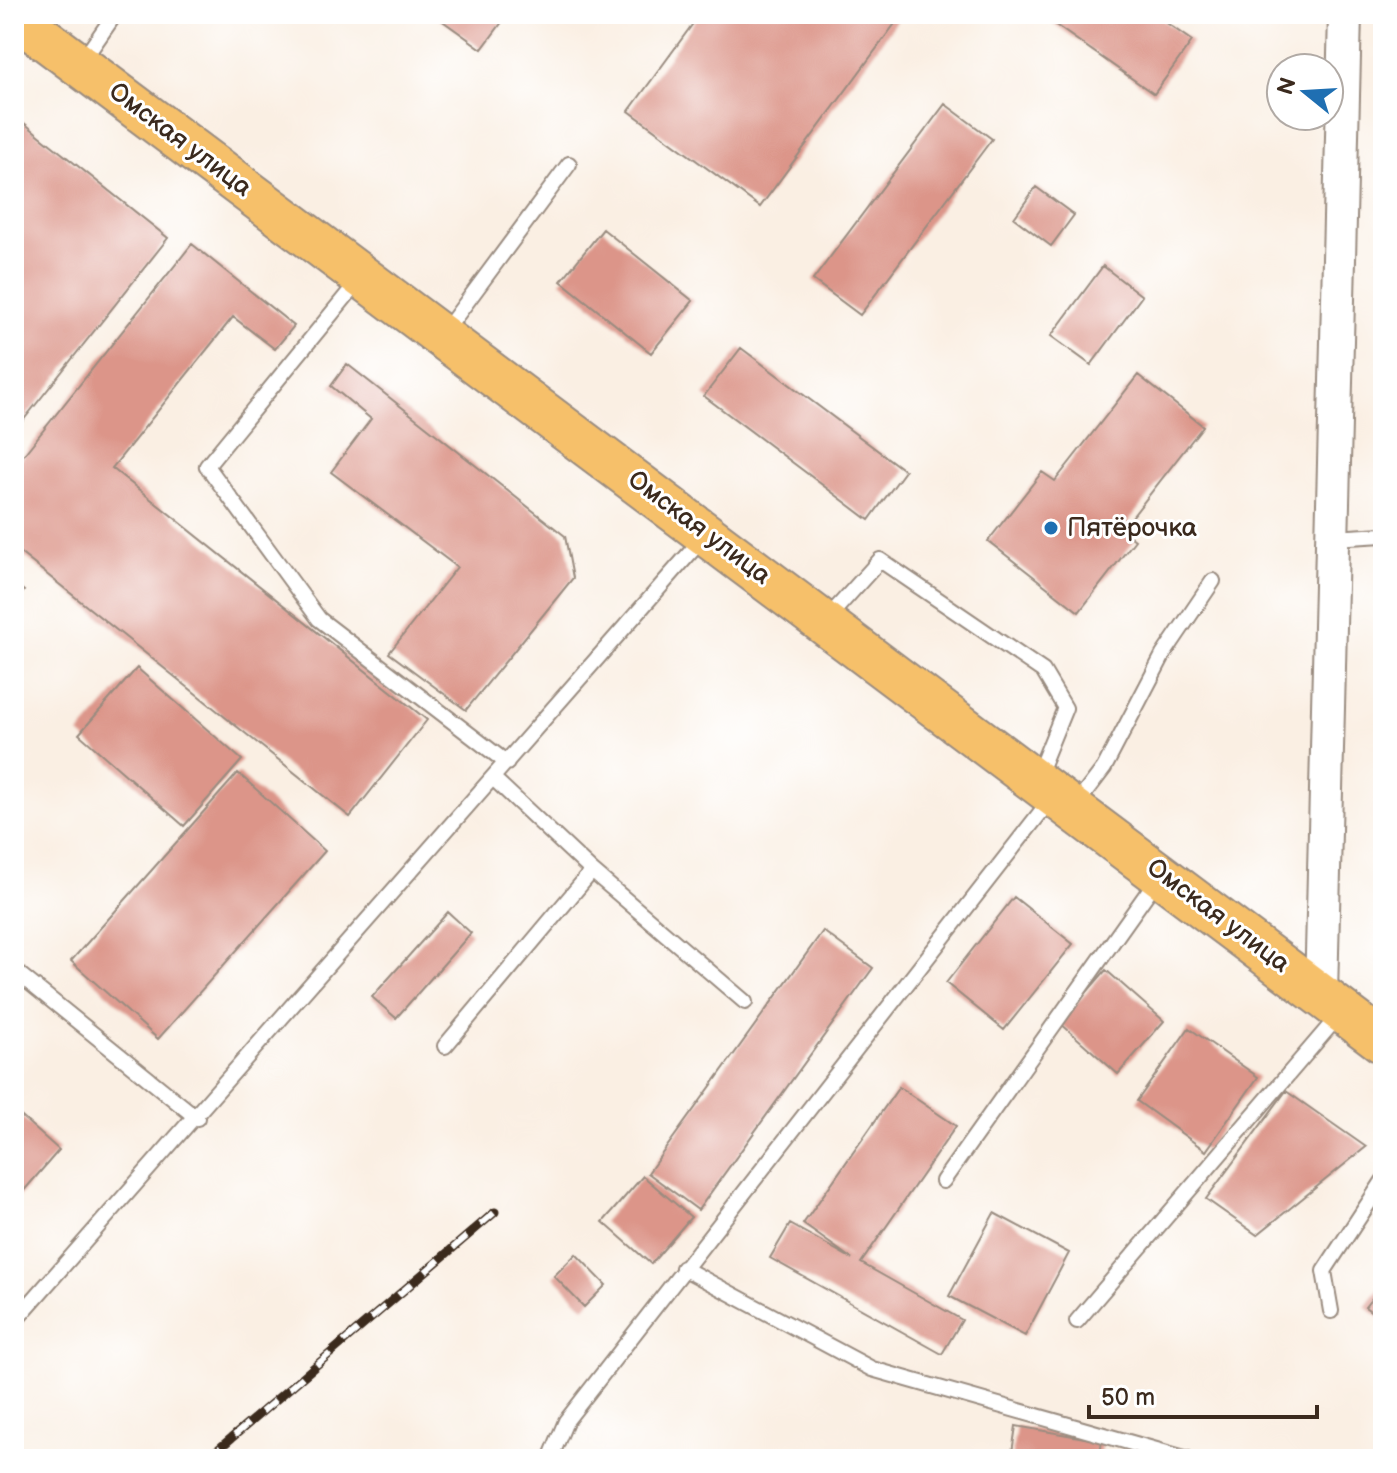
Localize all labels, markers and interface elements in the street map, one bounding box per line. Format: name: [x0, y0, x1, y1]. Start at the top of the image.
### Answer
north arrow: [1265, 52, 1345, 132]
text: N: [1272, 74, 1303, 98]
street label: Омская улица: [102, 76, 258, 204]
street label: Омская улица: [621, 464, 777, 592]
place label: Пятёрочка: [1067, 513, 1197, 544]
marker: Пятёрочка: [1042, 519, 1060, 537]
street label: Омская улица: [1140, 852, 1296, 980]
scale bar: [1089, 1369, 1317, 1419]
text: 50 m: [1101, 1383, 1155, 1412]

